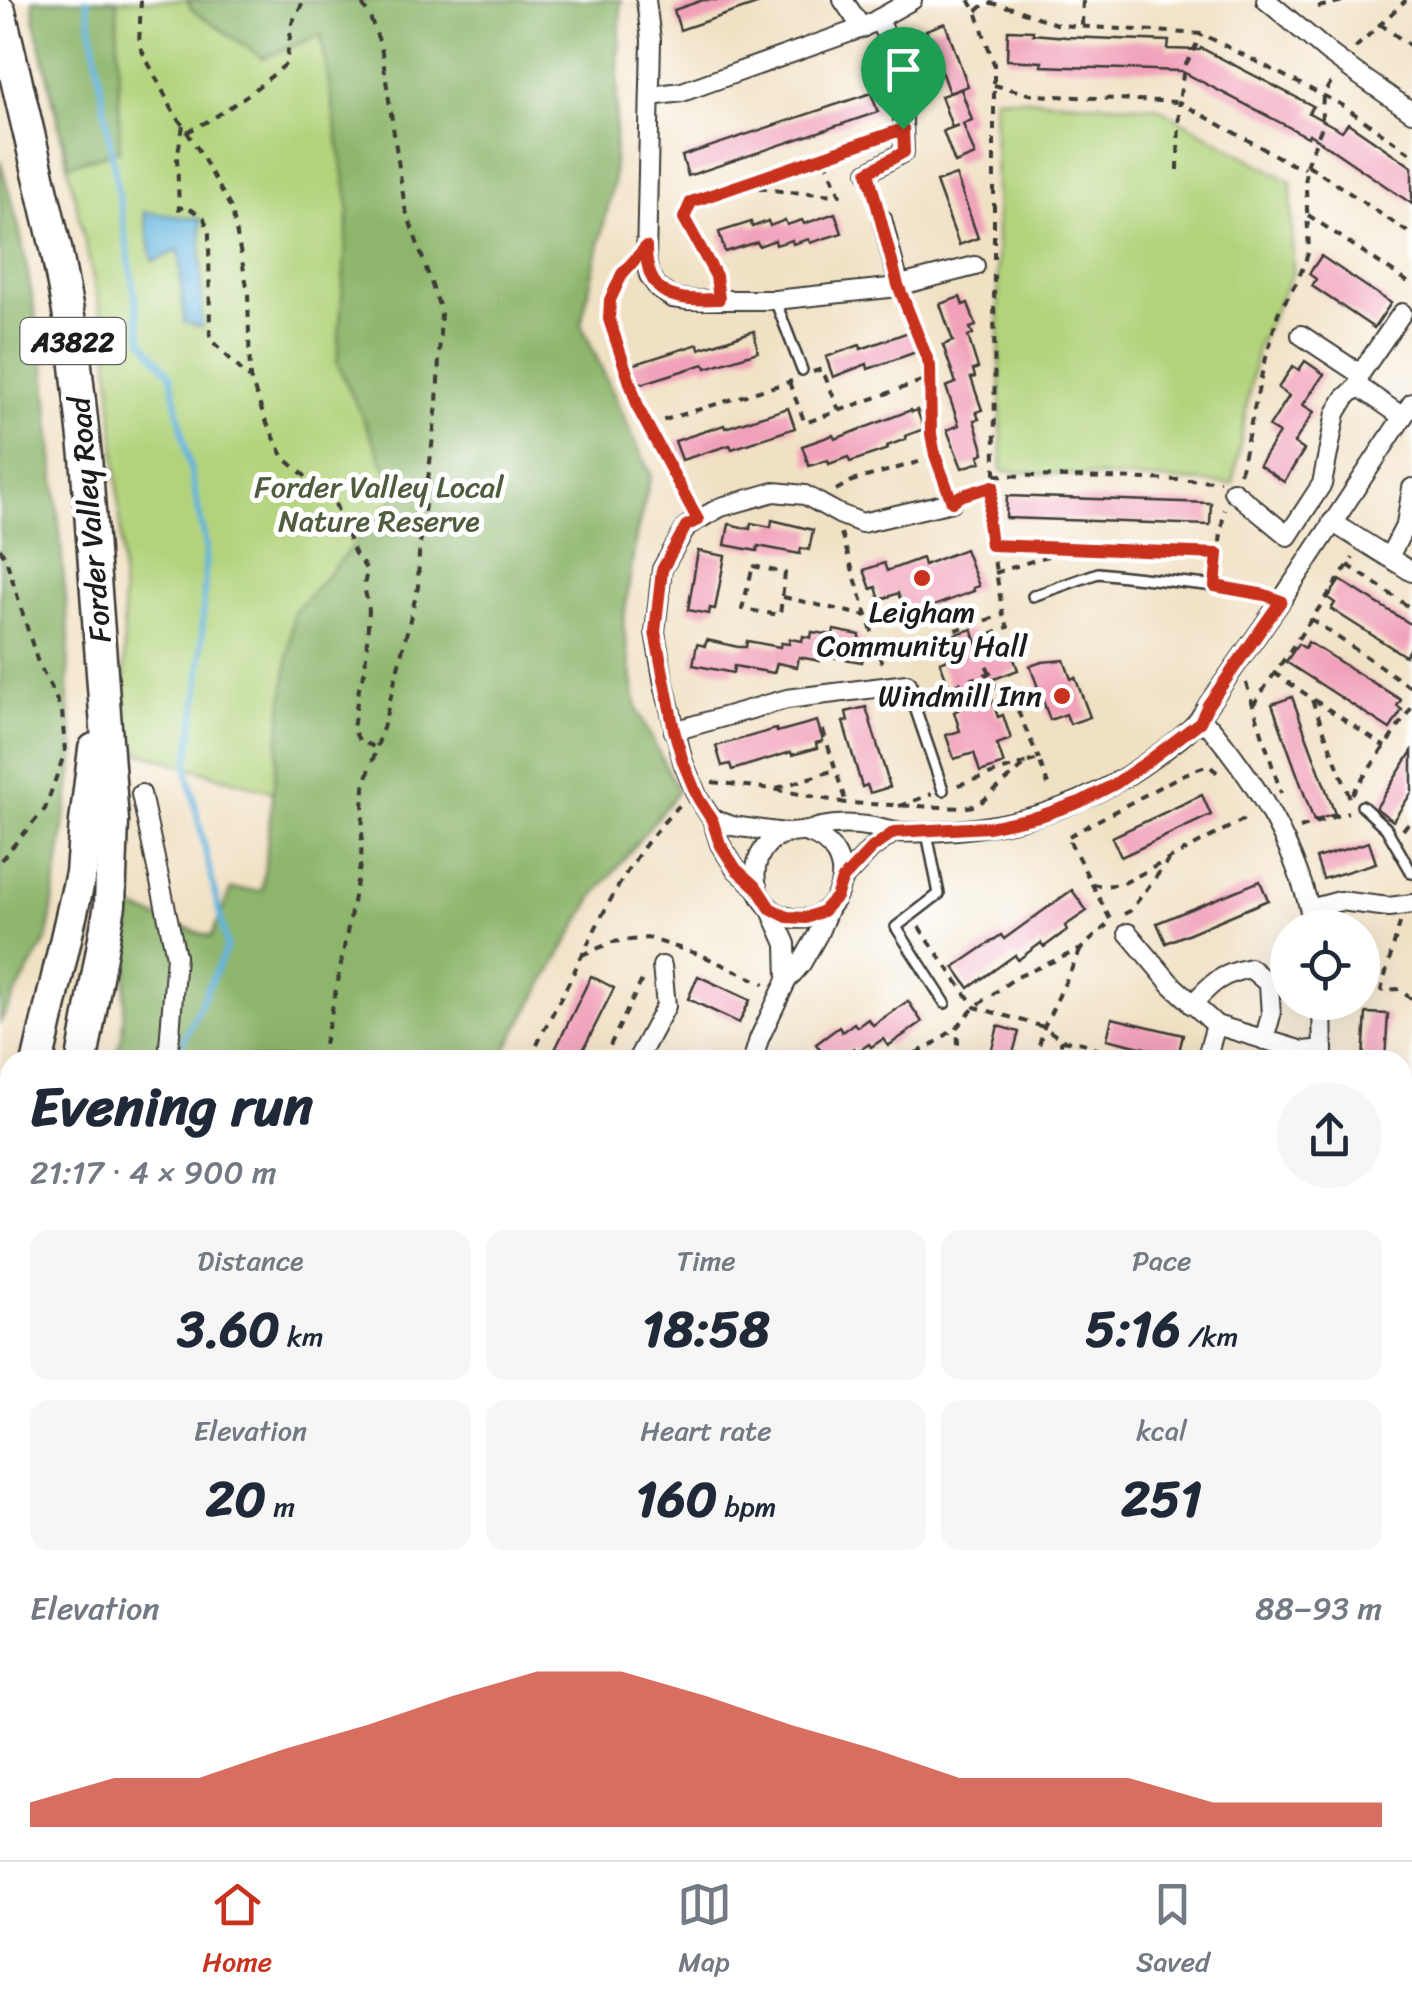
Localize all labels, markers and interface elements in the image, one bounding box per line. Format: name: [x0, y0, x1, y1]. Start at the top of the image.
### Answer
pin: [861, 27, 946, 130]
icon: arrive: [876, 42, 931, 97]
road number: A3822: [20, 318, 126, 364]
street label: Forder Valley Road: [52, 393, 128, 645]
park label: Forder Valley Local Nature Reserve: [254, 460, 505, 548]
marker: Leigham Community Hall: [911, 567, 933, 589]
place label: Leigham Community Hall: [817, 585, 1029, 673]
place label: Windmill Inn: [878, 669, 1042, 723]
marker: Windmill Inn: [1051, 685, 1073, 707]
map controls: [1270, 910, 1380, 1020]
button: locate: [1270, 910, 1380, 1020]
text: Evening run: [30, 1058, 313, 1155]
button: share: [1277, 1083, 1382, 1188]
text: 21:17 · 4 × 900 m: [30, 1144, 277, 1201]
text: Distance: [197, 1236, 303, 1285]
text: Time: [676, 1236, 736, 1285]
text: Pace: [1132, 1236, 1191, 1285]
text: 3.60: [177, 1285, 280, 1374]
text: 18:58: [642, 1285, 770, 1374]
text: 5:16: [1085, 1285, 1181, 1374]
text: km: [280, 1312, 323, 1361]
text: /km: [1181, 1312, 1238, 1361]
text: Elevation: [194, 1406, 307, 1455]
text: Heart rate: [640, 1406, 772, 1455]
text: kcal: [1136, 1406, 1187, 1455]
text: 20: [206, 1455, 266, 1544]
text: 160: [636, 1455, 717, 1544]
text: 251: [1121, 1455, 1202, 1544]
text: m: [266, 1482, 295, 1531]
text: bpm: [717, 1482, 776, 1531]
text: Elevation: [30, 1580, 160, 1637]
text: 88–93 m: [1255, 1580, 1382, 1637]
tab: Home: [202, 1877, 272, 1986]
tab: Map: [677, 1877, 732, 1986]
tab: Saved: [1136, 1877, 1210, 1986]

